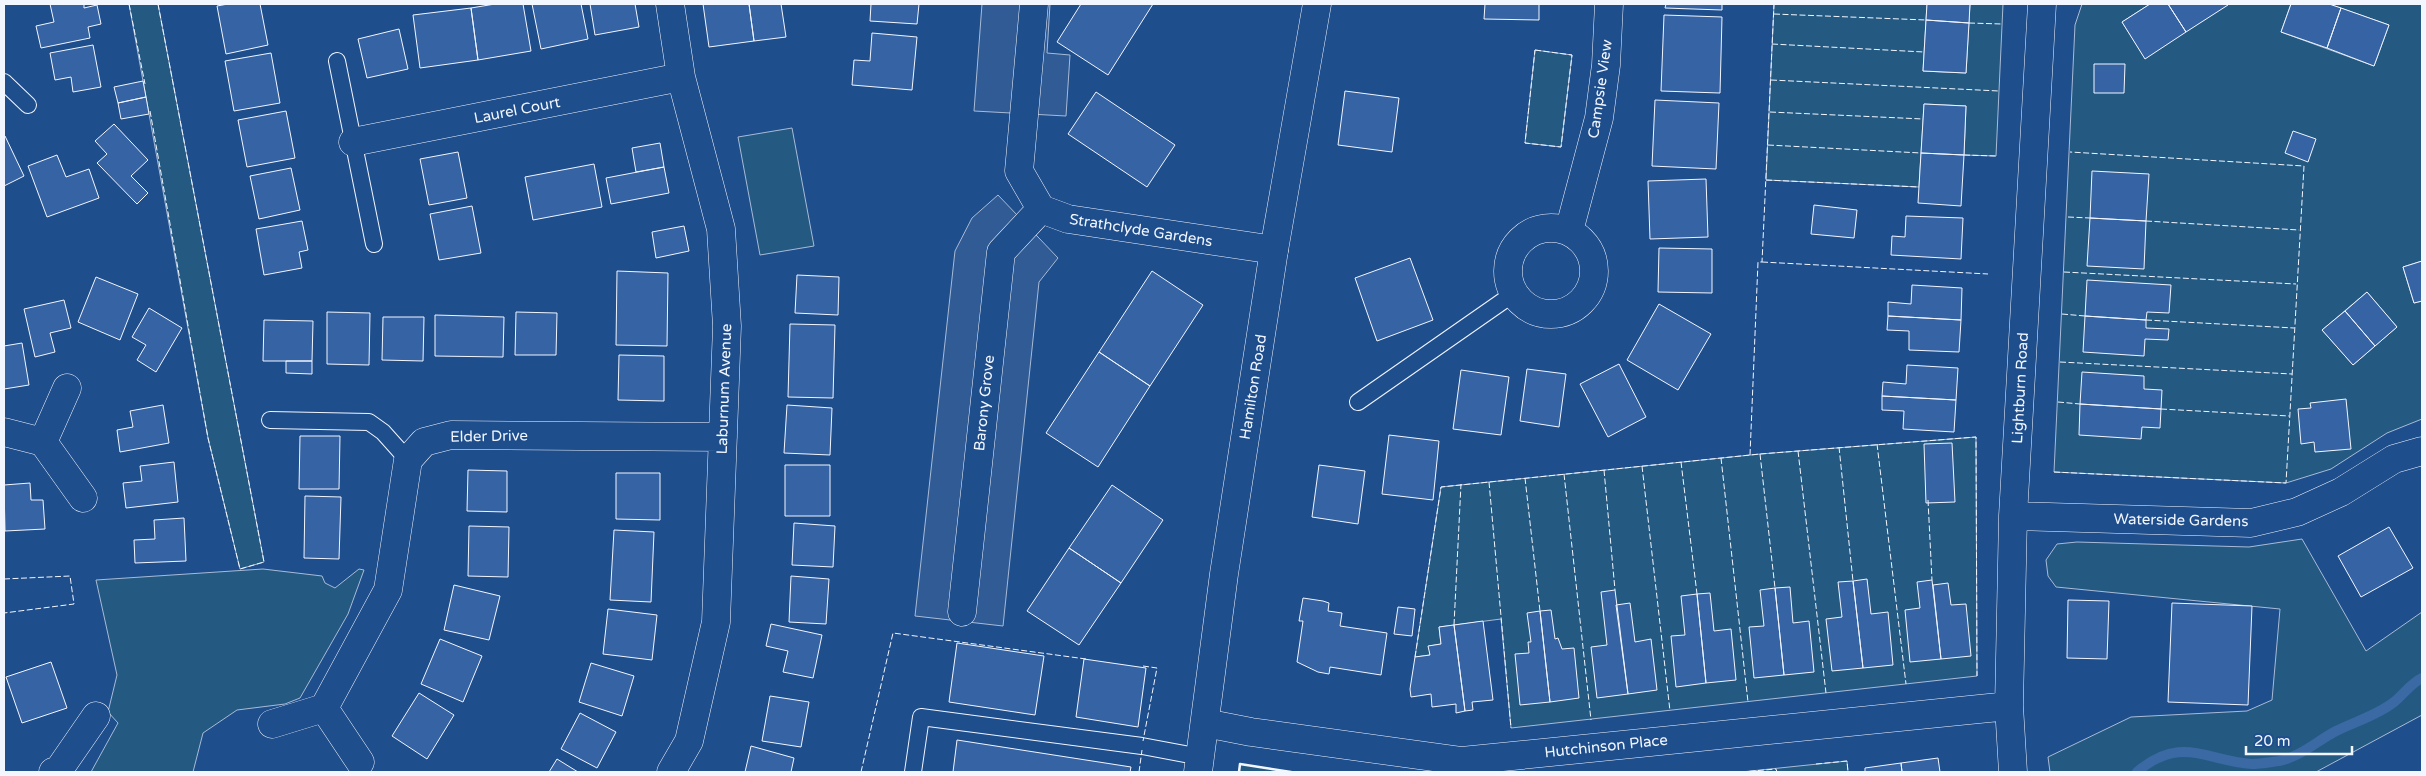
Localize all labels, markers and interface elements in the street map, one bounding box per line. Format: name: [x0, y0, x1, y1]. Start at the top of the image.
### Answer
street label: Campsie View: [1584, 38, 1616, 140]
street label: Laurel Court: [472, 93, 562, 127]
street label: Strathclyde Gardens: [1068, 210, 1214, 250]
street label: Laburnum Avenue: [713, 323, 735, 455]
street label: Lightburn Road: [2008, 332, 2032, 444]
street label: Hamilton Road: [1236, 333, 1270, 441]
street label: Barony Grove: [970, 354, 998, 452]
street label: Elder Drive: [450, 426, 528, 446]
street label: Waterside Gardens: [2113, 510, 2249, 530]
scale bar: [2246, 724, 2352, 756]
street label: Hutchinson Place: [1543, 731, 1669, 761]
text: 20 m: [2254, 732, 2291, 750]

